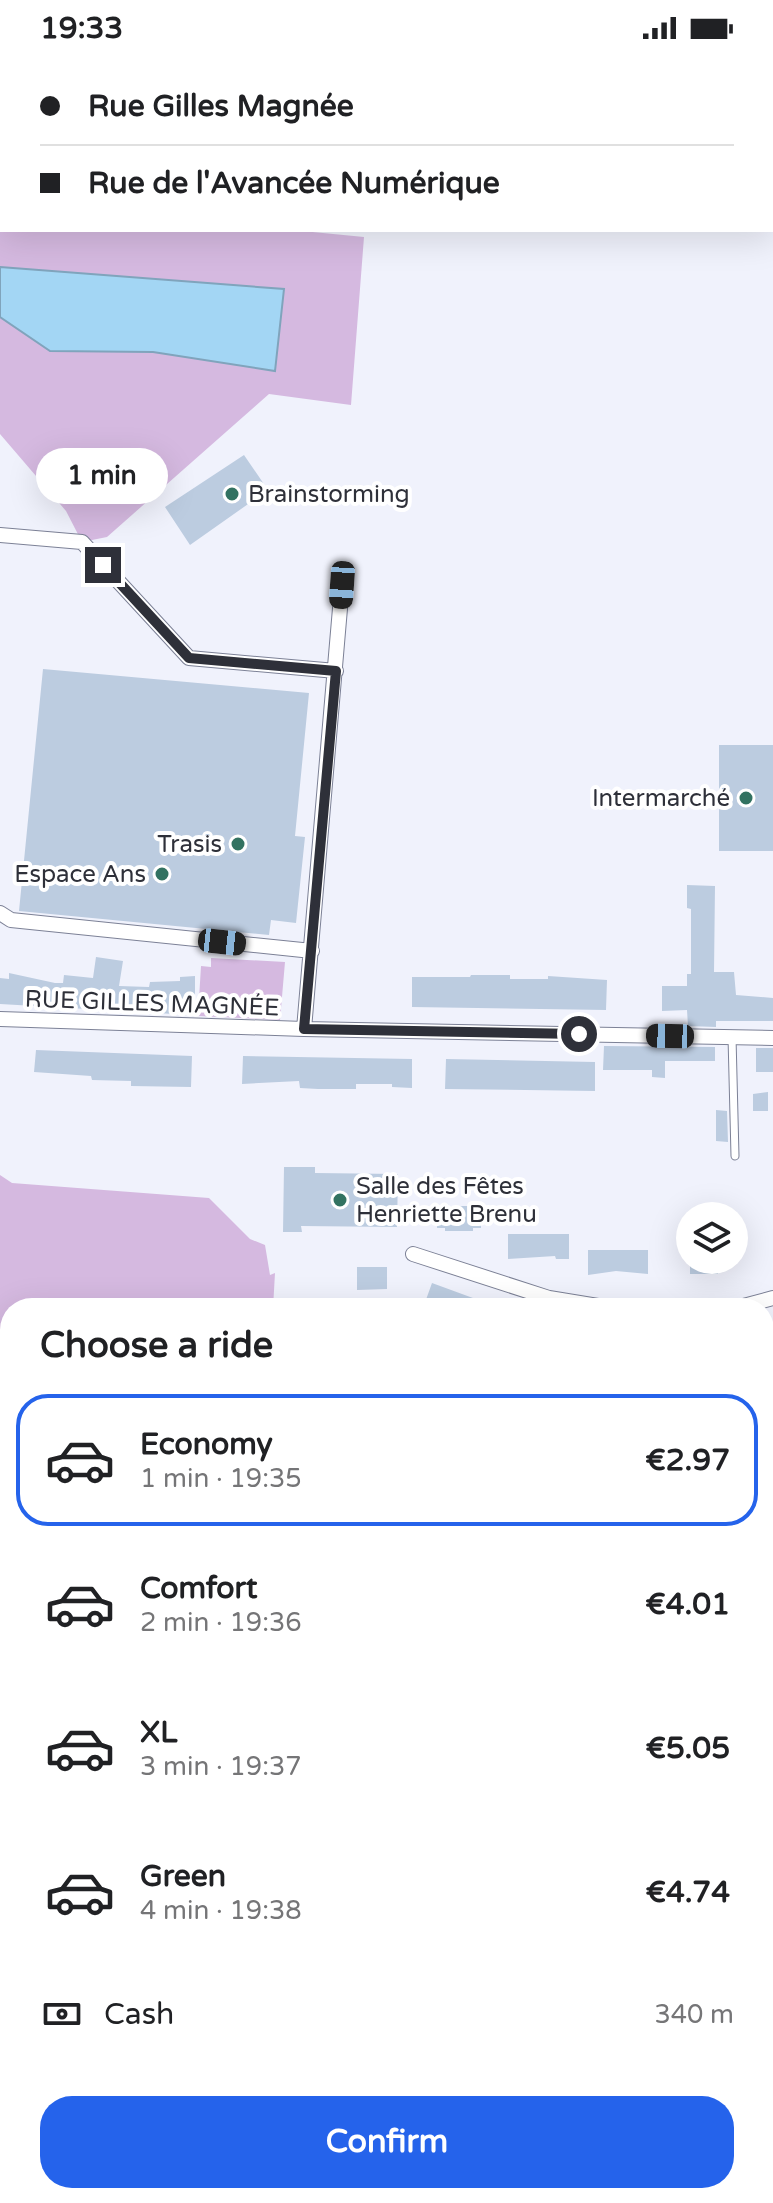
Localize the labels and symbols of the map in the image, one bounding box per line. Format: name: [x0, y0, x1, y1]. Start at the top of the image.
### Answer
callout: 1 min: [37, 449, 169, 505]
place label: Brainstorming: [248, 480, 410, 509]
marker: Brainstorming: [223, 485, 241, 503]
route end: [85, 547, 121, 583]
car: [328, 560, 356, 610]
place label: Intermarché: [592, 784, 730, 813]
marker: Intermarché: [737, 789, 755, 807]
place label: Trasis: [157, 830, 222, 859]
marker: Trasis: [229, 835, 247, 853]
place label: Espace Ans: [14, 860, 146, 889]
marker: Espace Ans: [153, 865, 171, 883]
car: [197, 928, 247, 956]
street label: RUE GILLES MAGNÉE: [24, 984, 280, 1022]
route start: [561, 1016, 597, 1052]
car: [646, 1024, 694, 1048]
place label: Salle des Fêtes Henriette Brenu: [356, 1172, 537, 1229]
marker: Salle des Fêtes Henriette Brenu: [331, 1191, 349, 1209]

